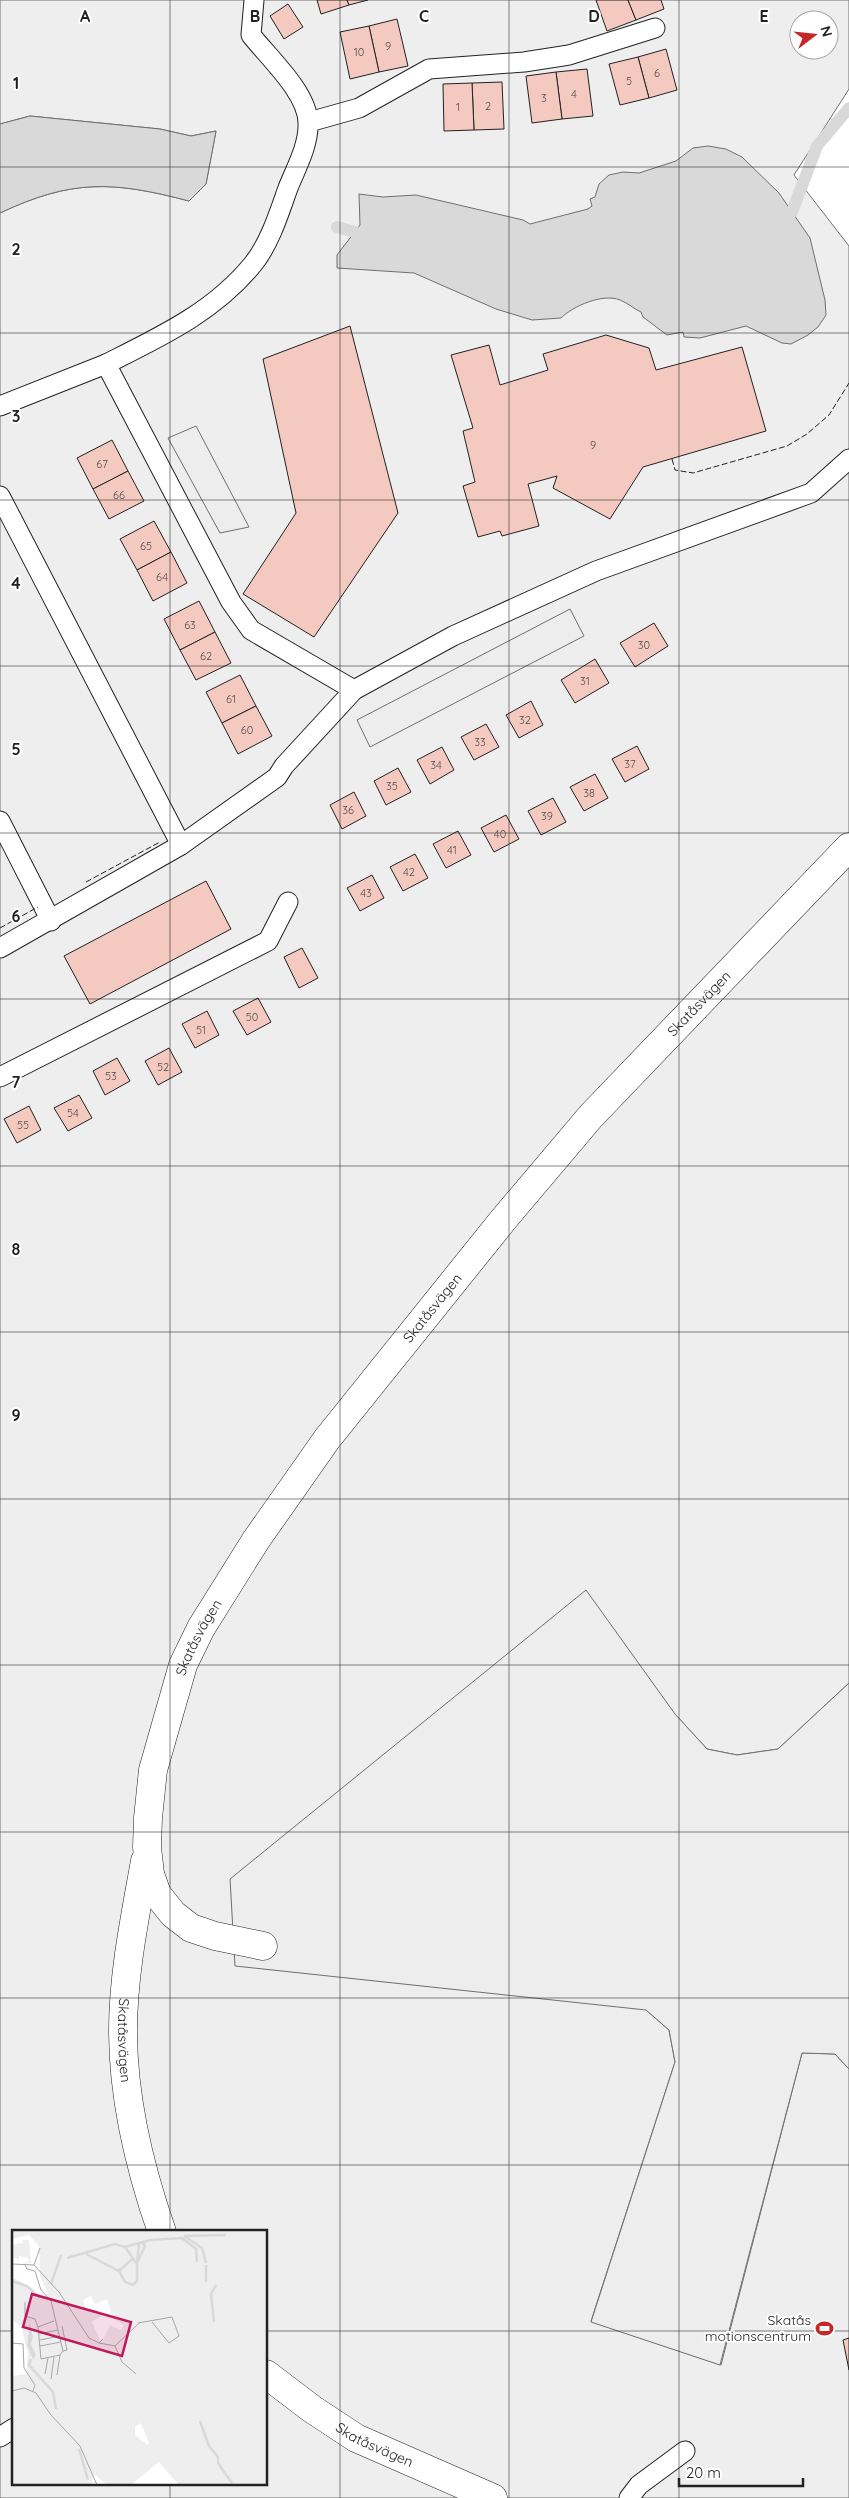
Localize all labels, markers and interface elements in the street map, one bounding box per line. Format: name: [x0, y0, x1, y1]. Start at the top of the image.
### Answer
text: A: [80, 6, 91, 26]
text: B: [250, 6, 260, 26]
text: C: [419, 6, 429, 26]
text: D: [588, 6, 600, 26]
text: E: [759, 6, 769, 26]
north arrow: [789, 10, 839, 60]
text: N: [816, 24, 837, 39]
house number: 9: [385, 39, 391, 53]
house number: 10: [354, 45, 364, 59]
house number: 6: [654, 66, 660, 80]
text: 1: [13, 73, 19, 93]
house number: 5: [626, 74, 632, 88]
house number: 4: [571, 87, 577, 101]
house number: 3: [541, 91, 547, 105]
house number: 2: [485, 99, 491, 113]
house number: 1: [456, 100, 460, 114]
text: 2: [11, 239, 21, 259]
text: 3: [12, 406, 20, 426]
house number: 9: [590, 438, 596, 452]
house number: 67: [96, 457, 108, 471]
house number: 66: [113, 488, 125, 502]
house number: 65: [140, 539, 152, 553]
house number: 64: [156, 570, 168, 584]
text: 4: [11, 573, 21, 593]
house number: 63: [184, 618, 196, 632]
house number: 30: [638, 638, 650, 652]
house number: 62: [200, 649, 212, 663]
house number: 31: [580, 674, 590, 688]
house number: 61: [226, 692, 236, 706]
house number: 32: [519, 713, 531, 727]
house number: 60: [241, 723, 253, 737]
house number: 33: [474, 735, 486, 749]
text: 5: [11, 739, 21, 759]
house number: 37: [624, 757, 636, 771]
house number: 34: [430, 758, 442, 772]
house number: 35: [386, 779, 398, 793]
house number: 38: [583, 786, 595, 800]
house number: 36: [342, 803, 354, 817]
house number: 39: [541, 809, 553, 823]
house number: 40: [494, 827, 506, 841]
house number: 41: [447, 843, 457, 857]
house number: 42: [403, 865, 415, 879]
house number: 43: [360, 886, 372, 900]
text: 6: [12, 906, 21, 926]
street label: Skatåsvägen: [663, 967, 734, 1040]
house number: 50: [246, 1010, 258, 1024]
house number: 51: [196, 1023, 206, 1037]
house number: 52: [157, 1060, 169, 1074]
house number: 53: [105, 1069, 117, 1083]
text: 7: [12, 1072, 21, 1092]
house number: 54: [67, 1106, 79, 1120]
house number: 55: [17, 1118, 29, 1132]
text: 8: [12, 1239, 21, 1259]
street label: Skatåsvägen: [399, 1270, 466, 1346]
text: 9: [11, 1405, 21, 1425]
street label: Skatåsvägen: [171, 1596, 226, 1678]
street label: Skatåsvägen: [114, 1998, 135, 2083]
inset map: [12, 2230, 268, 2486]
place label: Skatås motionscentrum: [705, 2311, 811, 2345]
sports icon: Skatås motionscentrum: [815, 2318, 835, 2338]
street label: Skatåsvägen: [332, 2418, 416, 2471]
scale bar: [679, 2456, 803, 2488]
text: 20 m: [686, 2463, 721, 2482]

